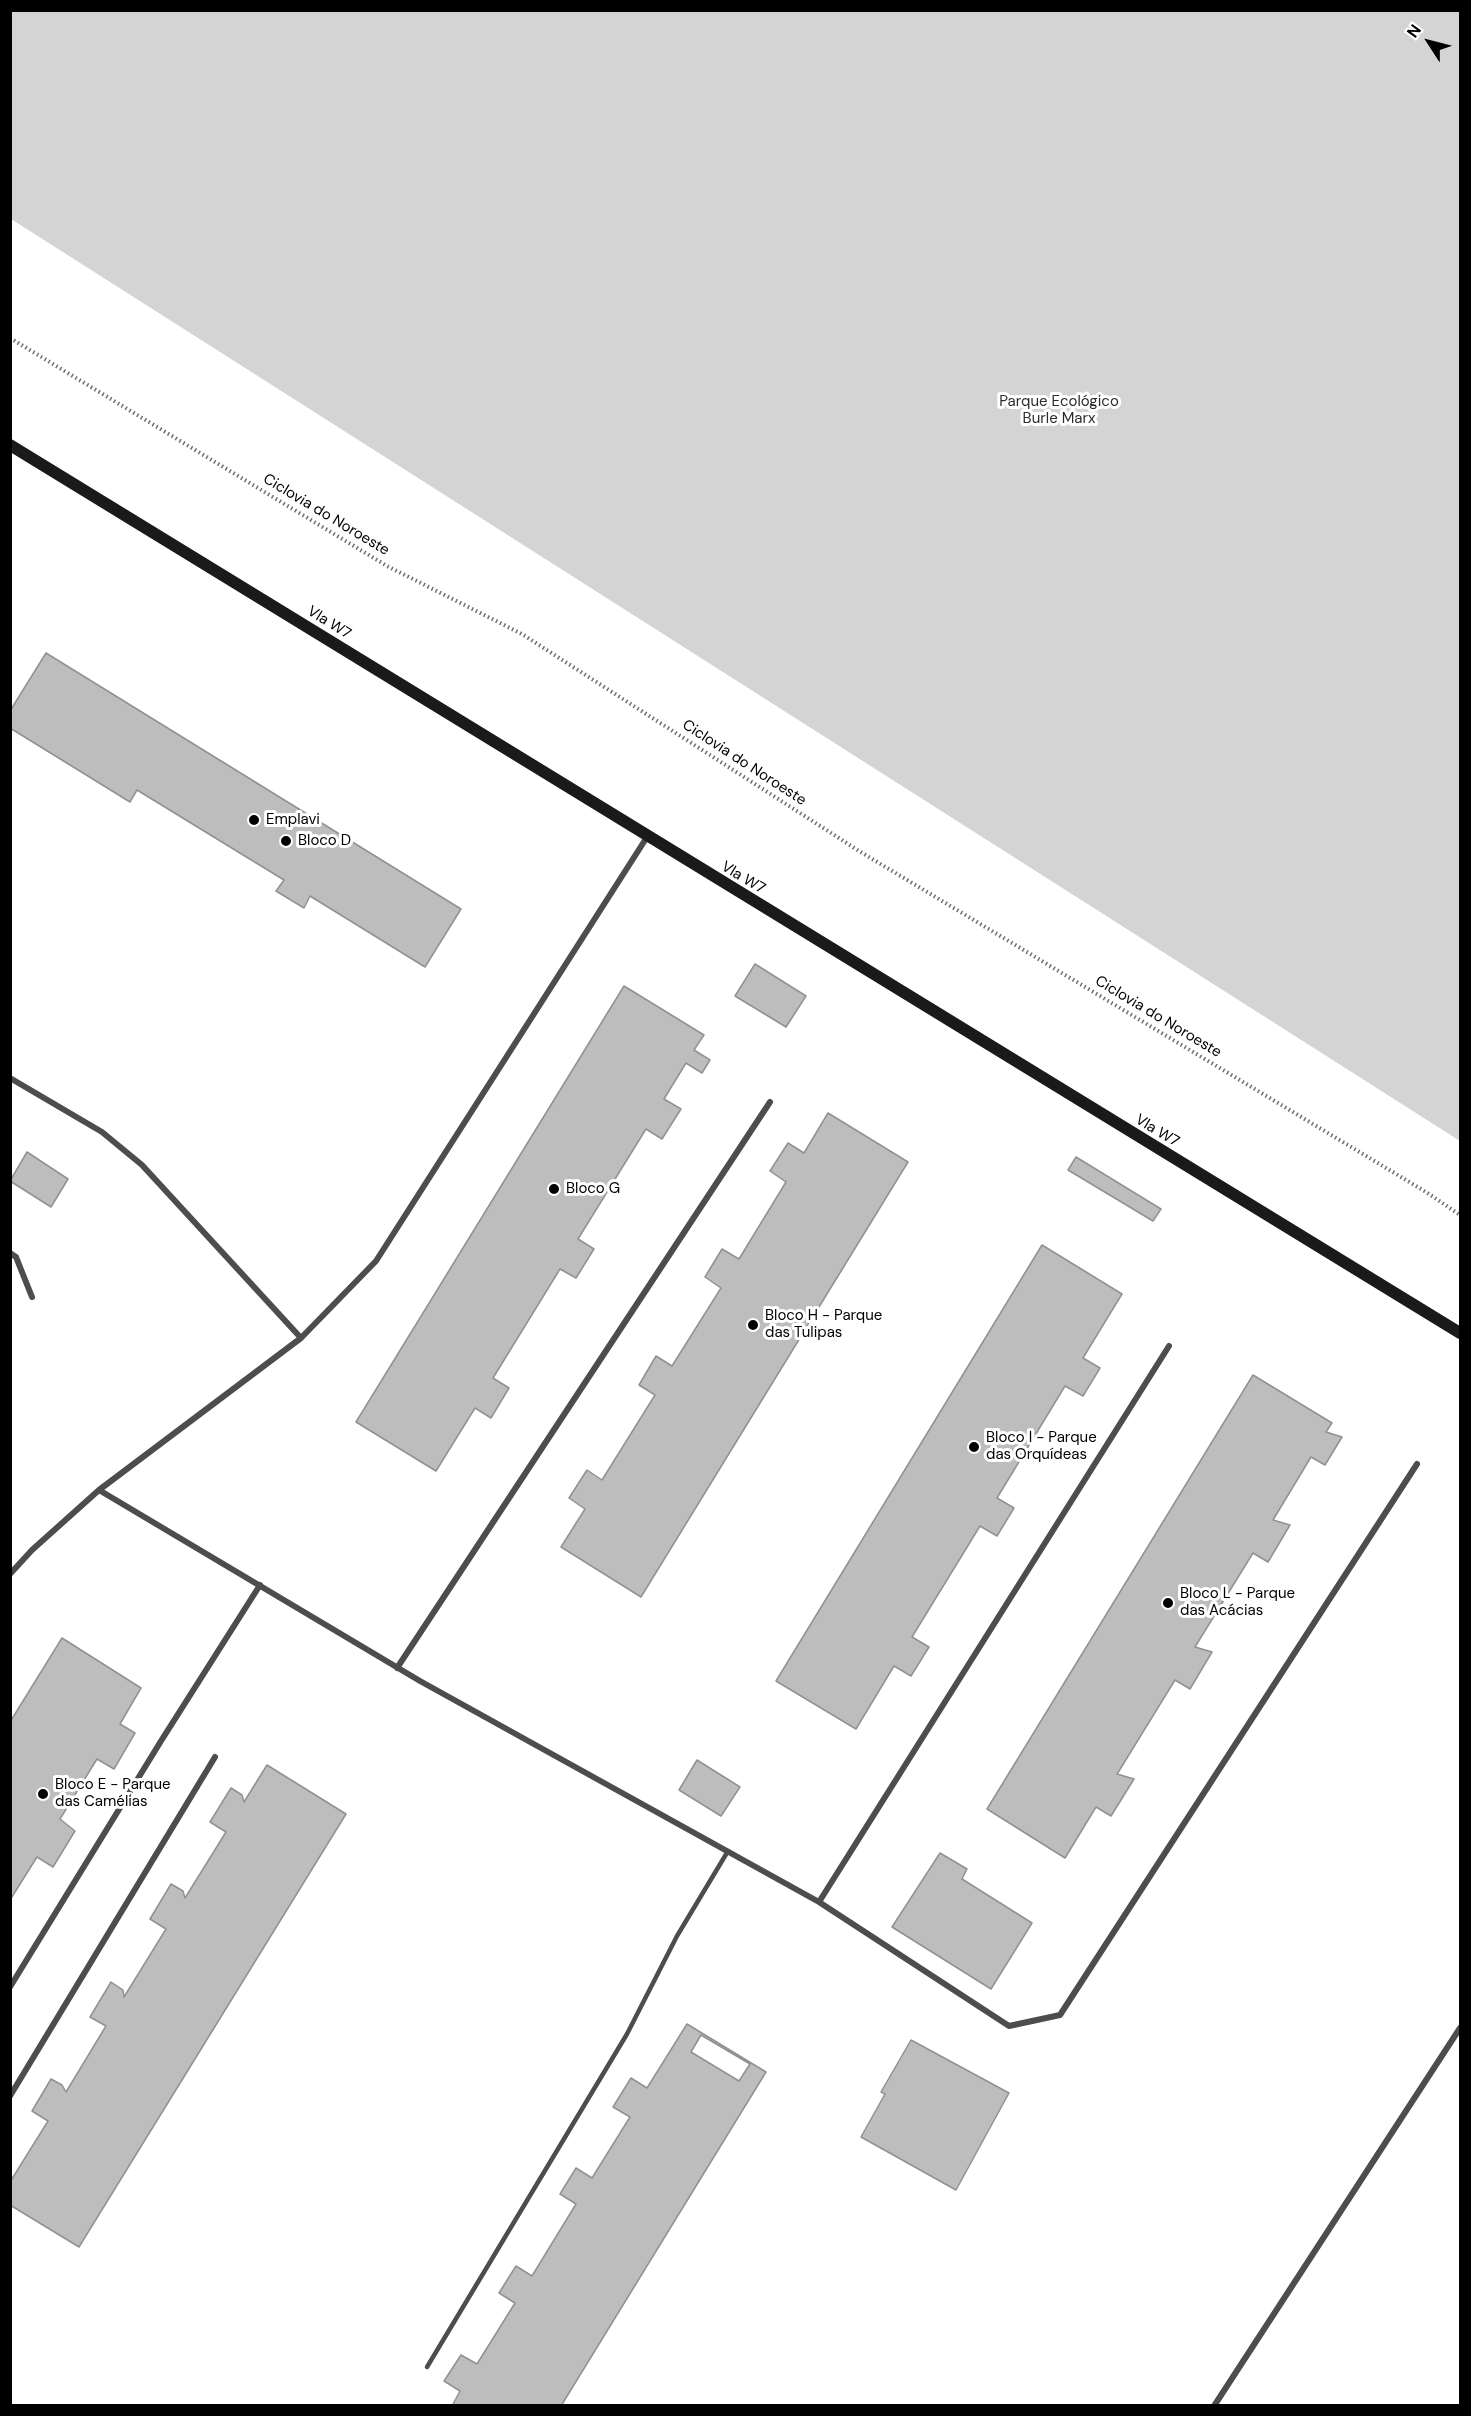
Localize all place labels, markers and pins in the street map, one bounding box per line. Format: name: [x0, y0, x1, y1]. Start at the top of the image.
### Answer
place label: Emplavi: [266, 811, 320, 829]
marker: Emplavi: [247, 813, 261, 827]
place label: Bloco D: [298, 832, 351, 850]
marker: Bloco D: [279, 834, 293, 848]
place label: Bloco G: [566, 1180, 620, 1198]
marker: Bloco G: [547, 1182, 561, 1196]
place label: Bloco H - Parque das Tulipas: [765, 1307, 882, 1342]
marker: Bloco H - Parque das Tulipas: [746, 1318, 760, 1332]
place label: Bloco I - Parque das Orquídeas: [986, 1429, 1097, 1464]
marker: Bloco I - Parque das Orquídeas: [967, 1440, 981, 1454]
place label: Bloco L - Parque das Acácias: [1180, 1585, 1295, 1620]
marker: Bloco L - Parque das Acácias: [1161, 1596, 1175, 1610]
place label: Bloco E - Parque das Camélias: [55, 1776, 171, 1811]
marker: Bloco E - Parque das Camélias: [36, 1787, 50, 1801]

